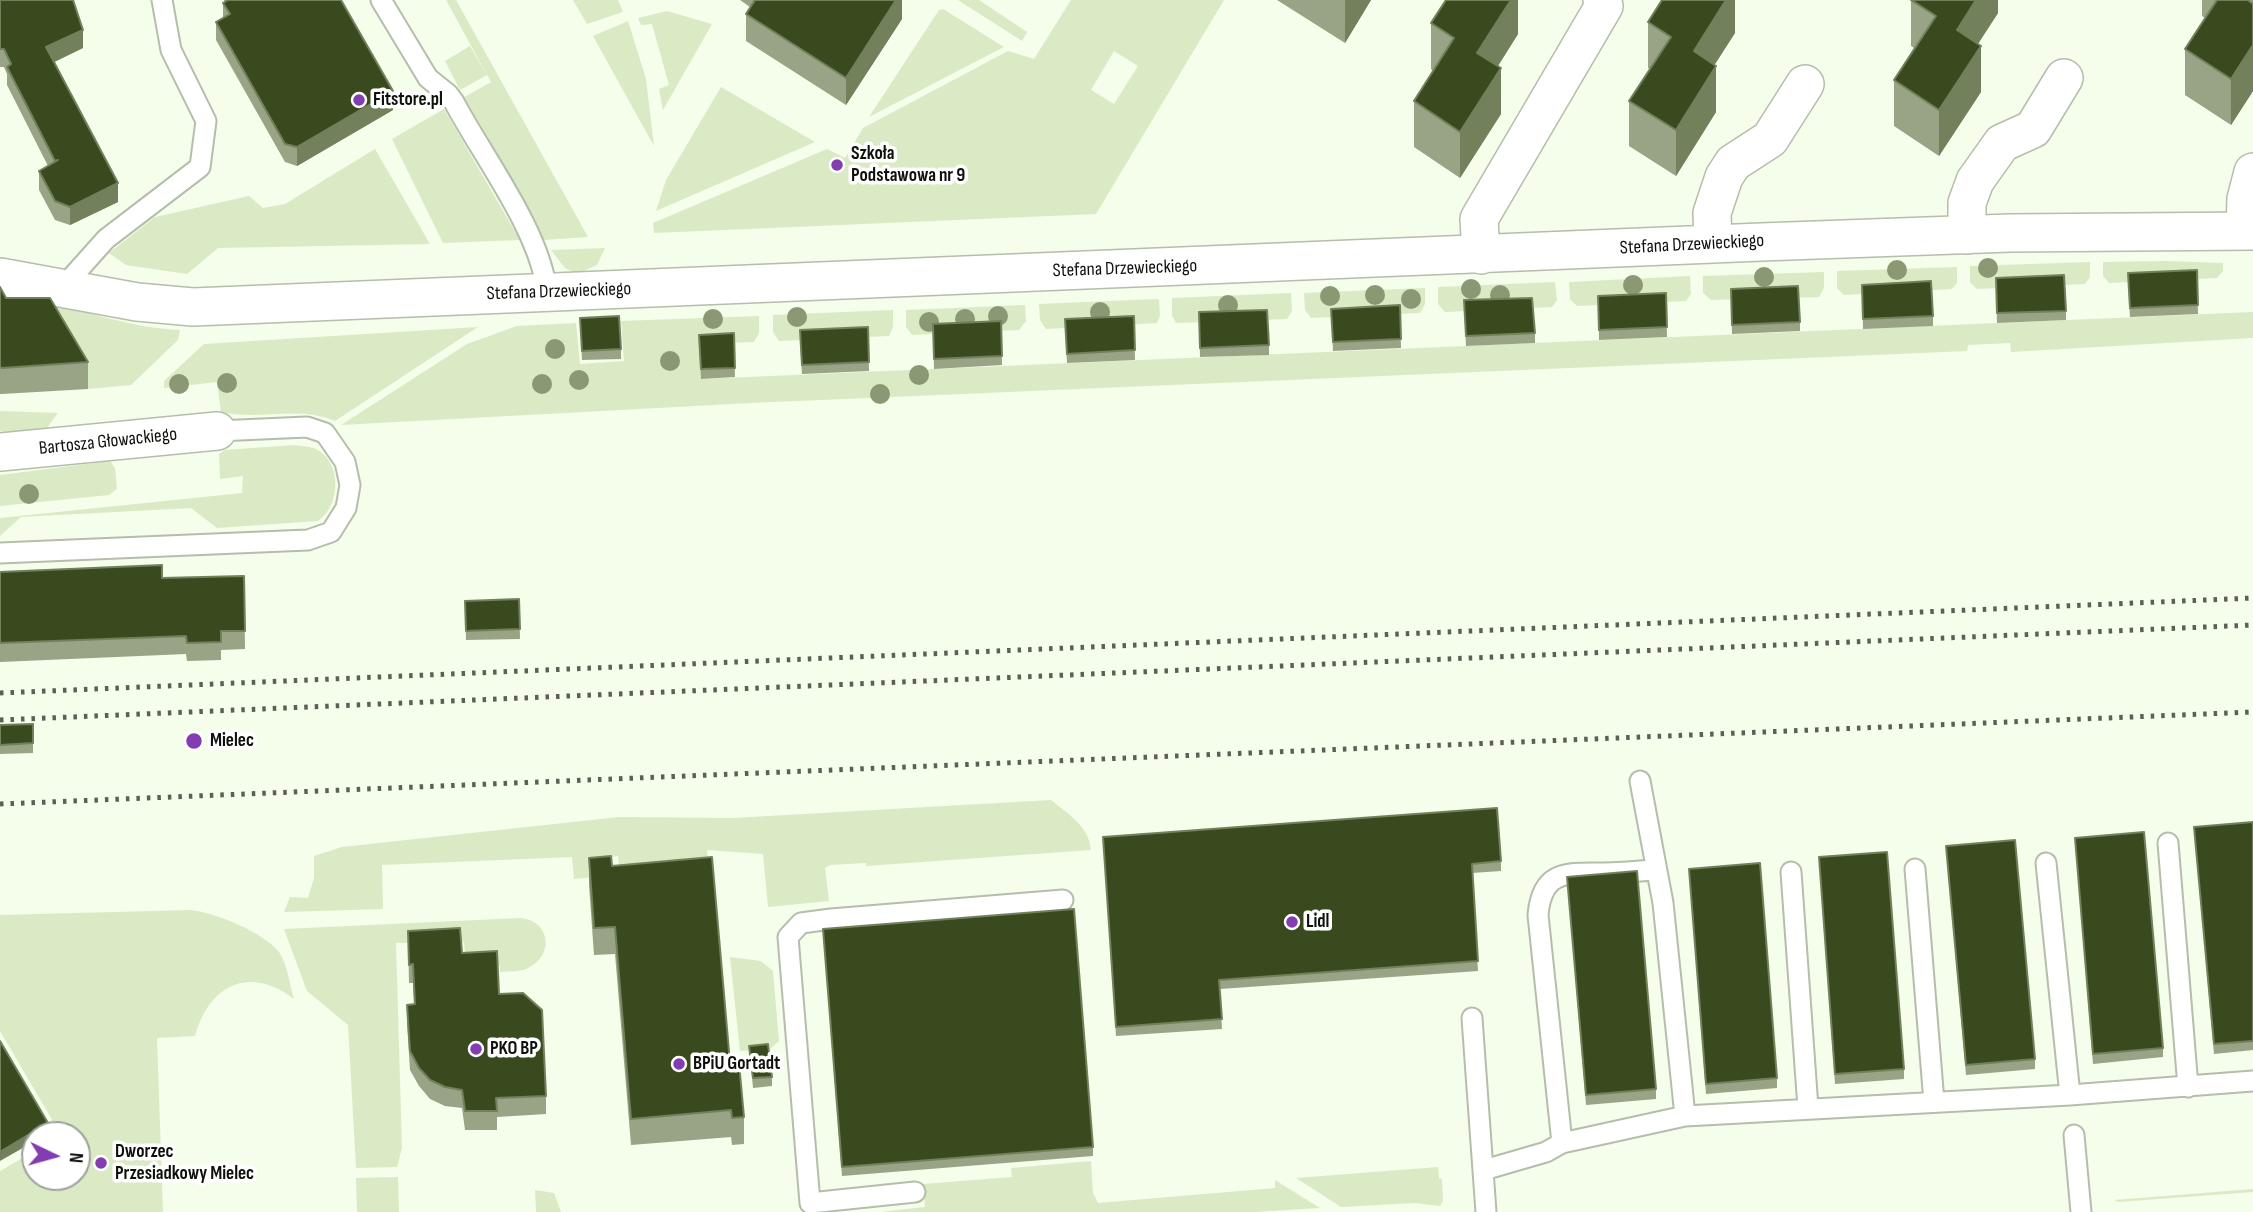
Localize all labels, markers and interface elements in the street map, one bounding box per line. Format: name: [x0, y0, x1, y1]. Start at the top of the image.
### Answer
place label: Fitstore.pl: [373, 89, 443, 111]
marker: Fitstore.pl: [351, 92, 367, 108]
place label: Szkoła Podstawowa nr 9: [851, 143, 965, 187]
marker: Szkoła Podstawowa nr 9: [829, 157, 845, 173]
street label: Stefana Drzewieckiego: [1619, 230, 1765, 260]
street label: Stefana Drzewieckiego: [1052, 255, 1198, 283]
street label: Stefana Drzewieckiego: [486, 278, 632, 306]
street label: Bartosza Głowackiego: [38, 423, 178, 461]
place label: Mielec: [210, 730, 254, 752]
marker: Mielec: [184, 731, 204, 751]
place label: Lidl: [1306, 911, 1329, 933]
marker: Lidl: [1284, 914, 1300, 930]
place label: PKO BP: [490, 1038, 538, 1060]
marker: PKO BP: [468, 1041, 484, 1057]
place label: BPiU Gortadt: [693, 1053, 780, 1075]
marker: BPiU Gortadt: [671, 1056, 687, 1072]
north arrow: [21, 1121, 91, 1191]
place label: Dworzec Przesiadkowy Mielec: [115, 1141, 254, 1185]
text: N: [64, 1152, 87, 1164]
marker: Dworzec Przesiadkowy Mielec: [93, 1155, 109, 1171]

